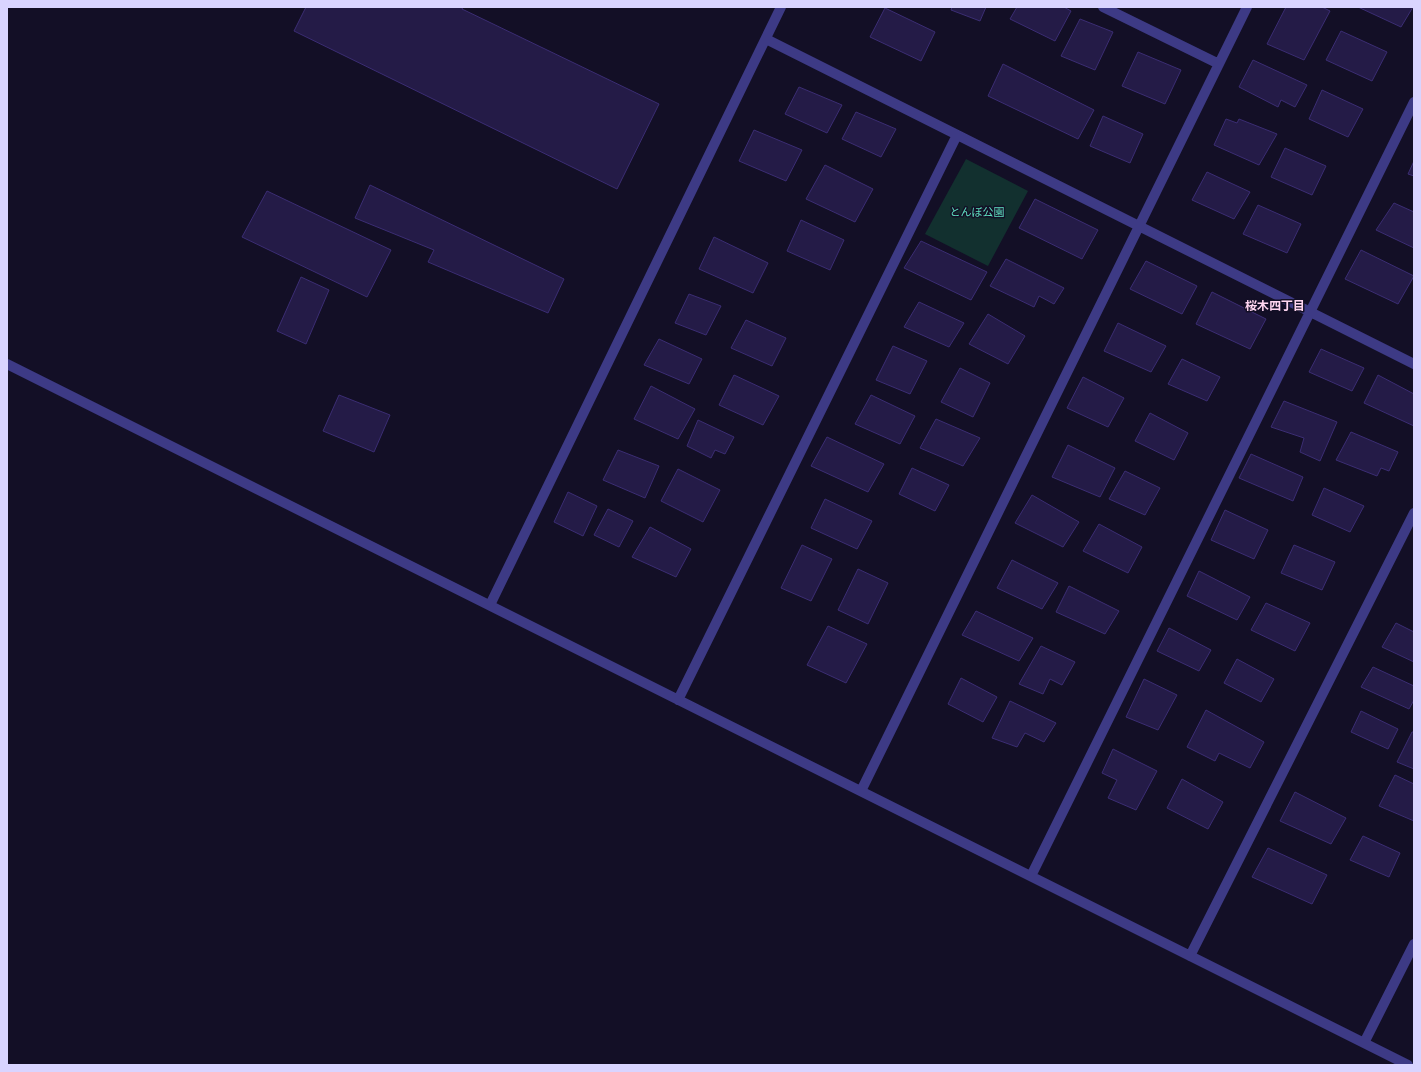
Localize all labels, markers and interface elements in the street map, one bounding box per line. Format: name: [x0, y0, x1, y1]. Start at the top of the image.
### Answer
park label: とんぼ公園: [950, 204, 1005, 220]
district label: 桜木四丁目: [1245, 297, 1305, 315]

